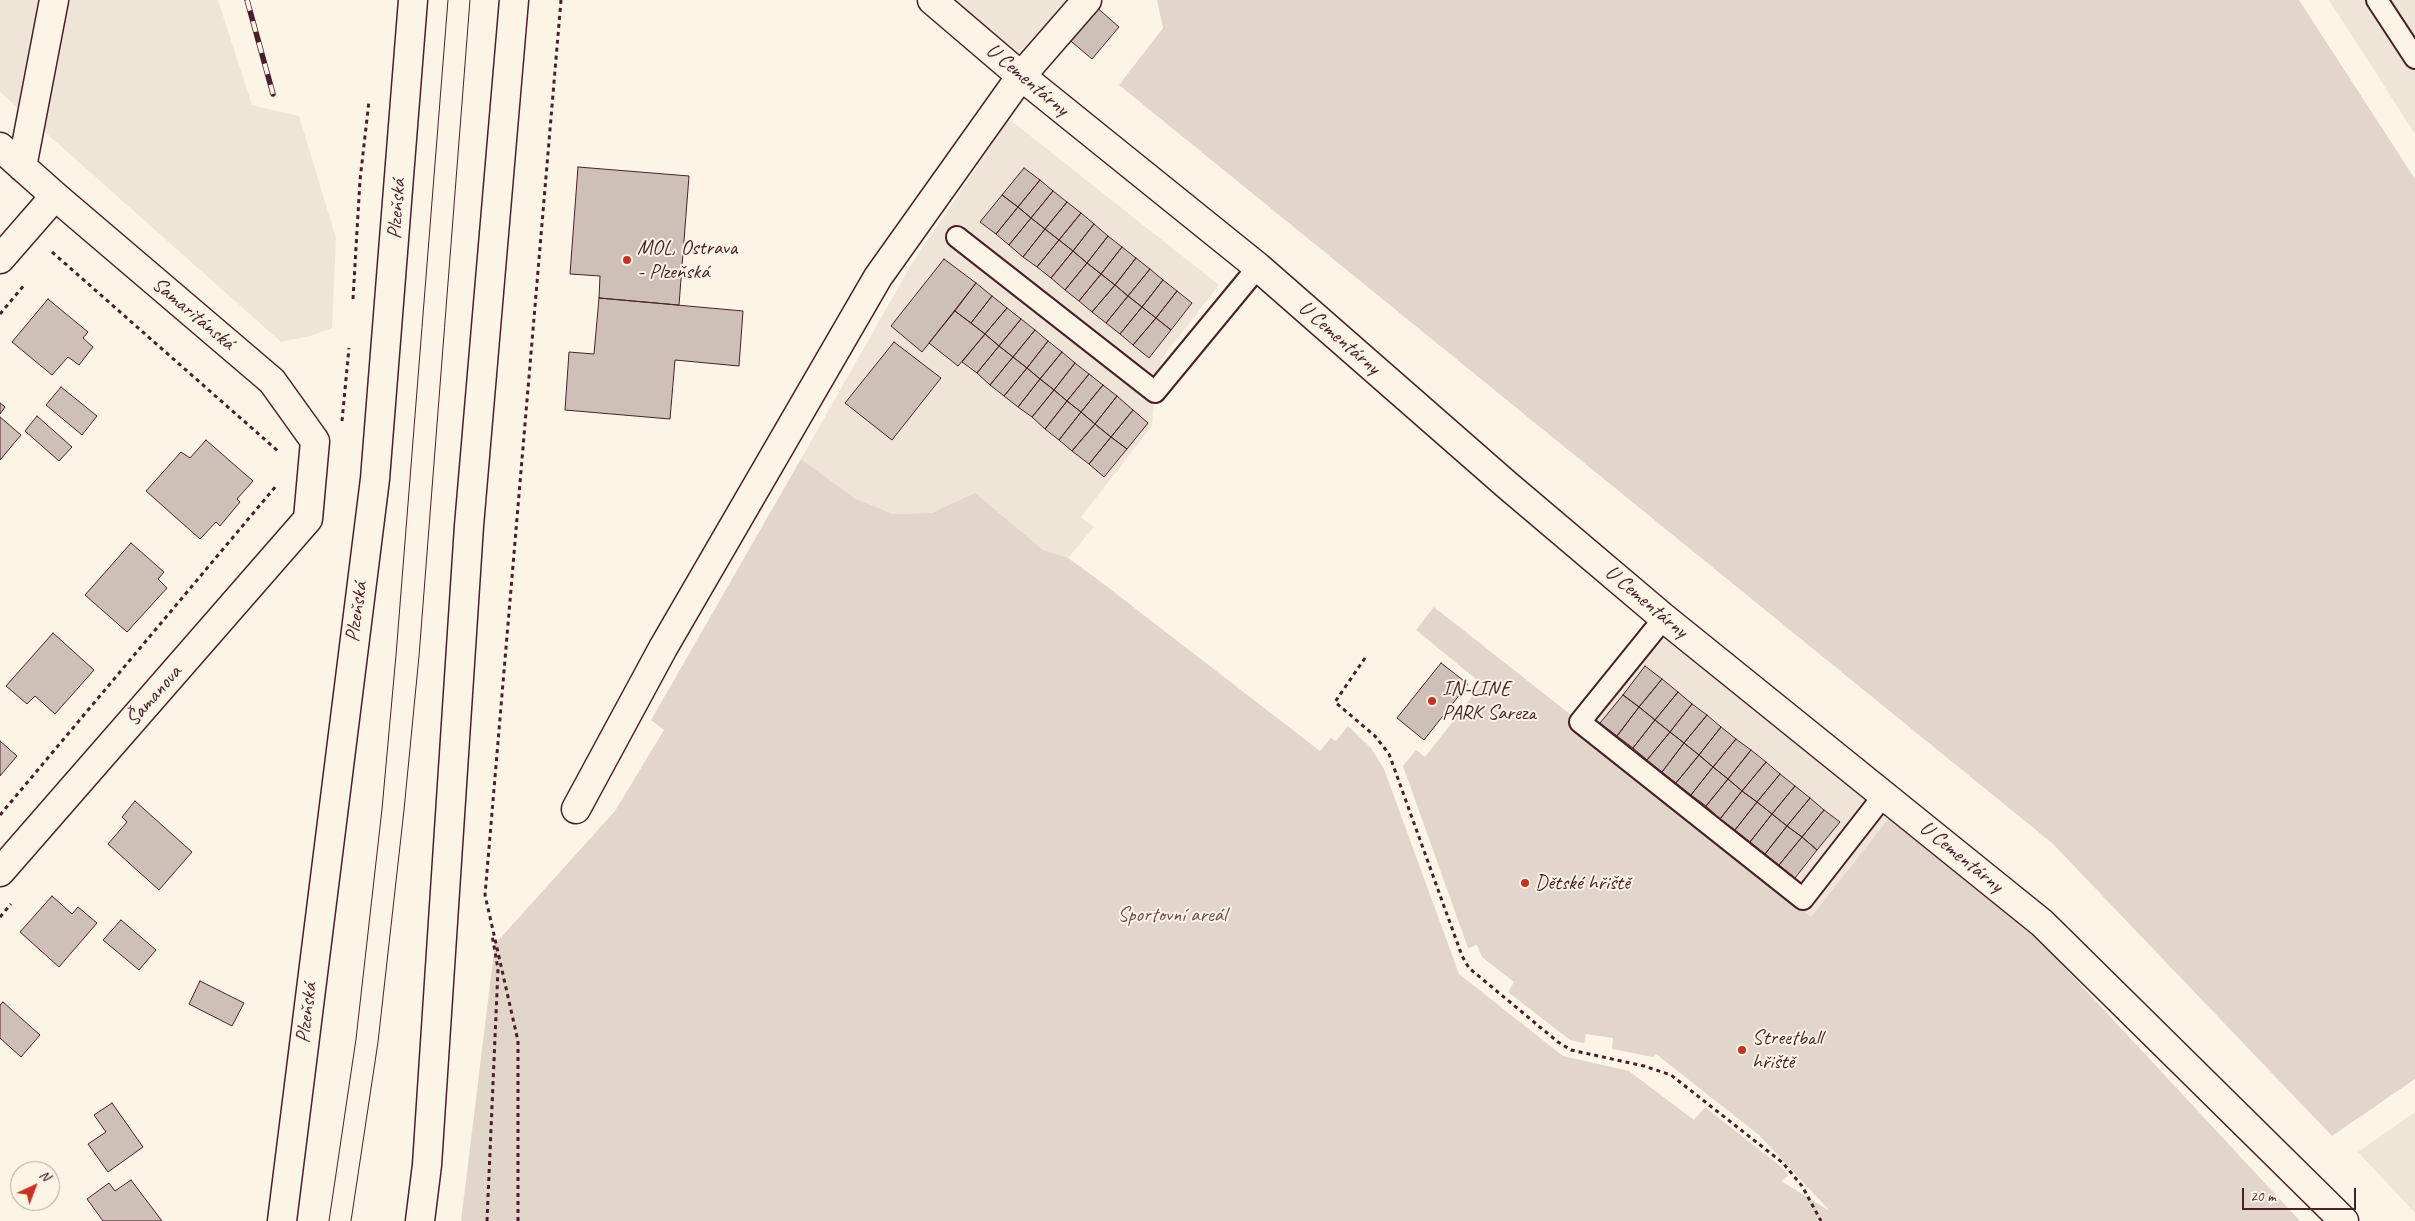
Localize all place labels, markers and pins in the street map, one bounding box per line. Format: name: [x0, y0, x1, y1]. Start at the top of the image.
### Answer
place label: MOL, Ostrava - Plzeňská: [637, 235, 737, 285]
marker: MOL, Ostrava - Plzeňská: [621, 254, 633, 266]
place label: IN-LINE PARK Sareza: [1442, 676, 1536, 726]
marker: IN-LINE PARK Sareza: [1426, 695, 1438, 707]
place label: Dětské hřiště: [1535, 870, 1630, 896]
marker: Dětské hřiště: [1519, 877, 1531, 889]
place label: Streetball hřiště: [1752, 1025, 1823, 1075]
marker: Streetball hřiště: [1736, 1044, 1748, 1056]

